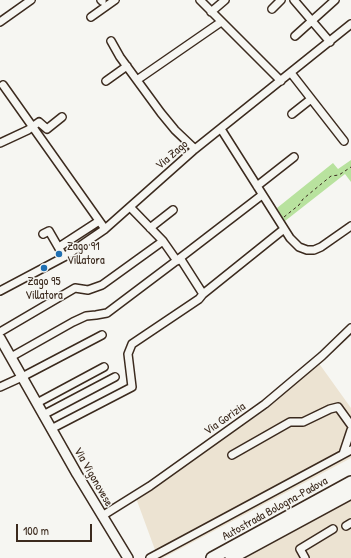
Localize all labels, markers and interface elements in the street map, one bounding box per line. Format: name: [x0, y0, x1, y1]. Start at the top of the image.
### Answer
street label: Via Zago: [153, 137, 191, 173]
place label: Zago 91 Villatora: [67, 240, 105, 268]
marker: Zago 91 Villatora: [54, 249, 64, 259]
marker: Zago 95 Villatora: [39, 263, 49, 273]
place label: Zago 95 Villatora: [25, 275, 63, 303]
street label: Via Gorizia: [201, 400, 249, 438]
street label: Via Vigonovese: [70, 445, 116, 509]
street label: Autostrada Bologna-Padova: [220, 474, 330, 544]
scale bar: [18, 516, 94, 542]
text: 100 m: [23, 522, 49, 539]

